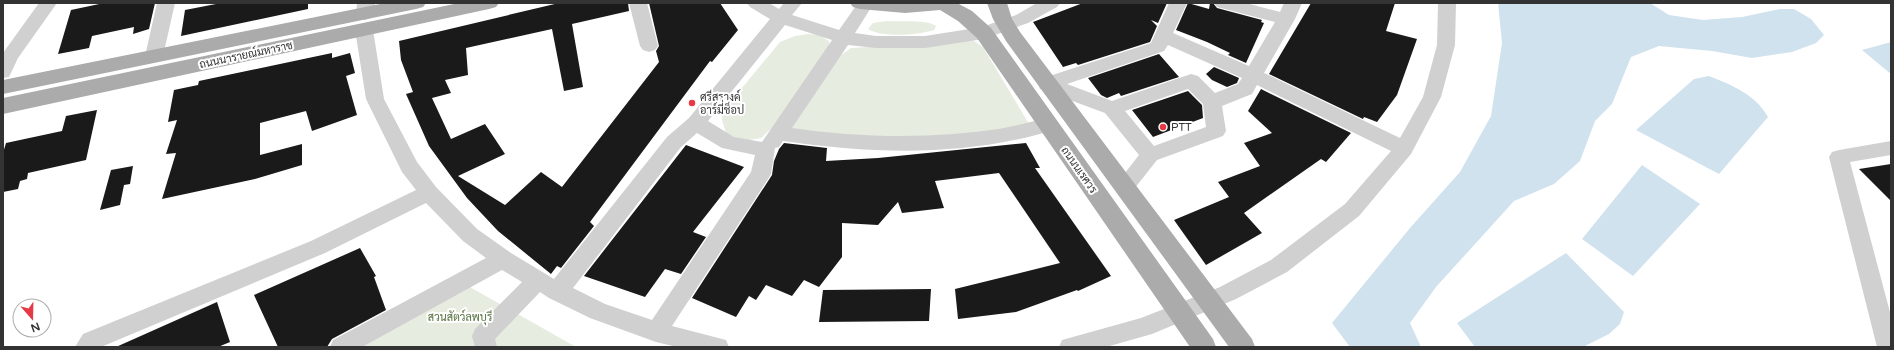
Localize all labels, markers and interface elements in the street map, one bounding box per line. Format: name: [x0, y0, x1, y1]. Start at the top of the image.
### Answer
street label: ถนนนารายณ์มหาราช: [198, 37, 294, 71]
place label: ศรีสุรางค์ อาร์มี่ช็อป: [700, 89, 744, 117]
marker: ศรีสุรางค์ อาร์มี่ช็อป: [687, 98, 697, 108]
place label: PTT: [1171, 121, 1192, 134]
marker: PTT: [1158, 122, 1168, 132]
street label: ถนนนเรศวร: [1058, 144, 1100, 196]
north arrow: [12, 298, 52, 338]
park label: สวนสัตว์ลพบุรี: [428, 309, 492, 326]
text: N: [29, 319, 42, 335]

